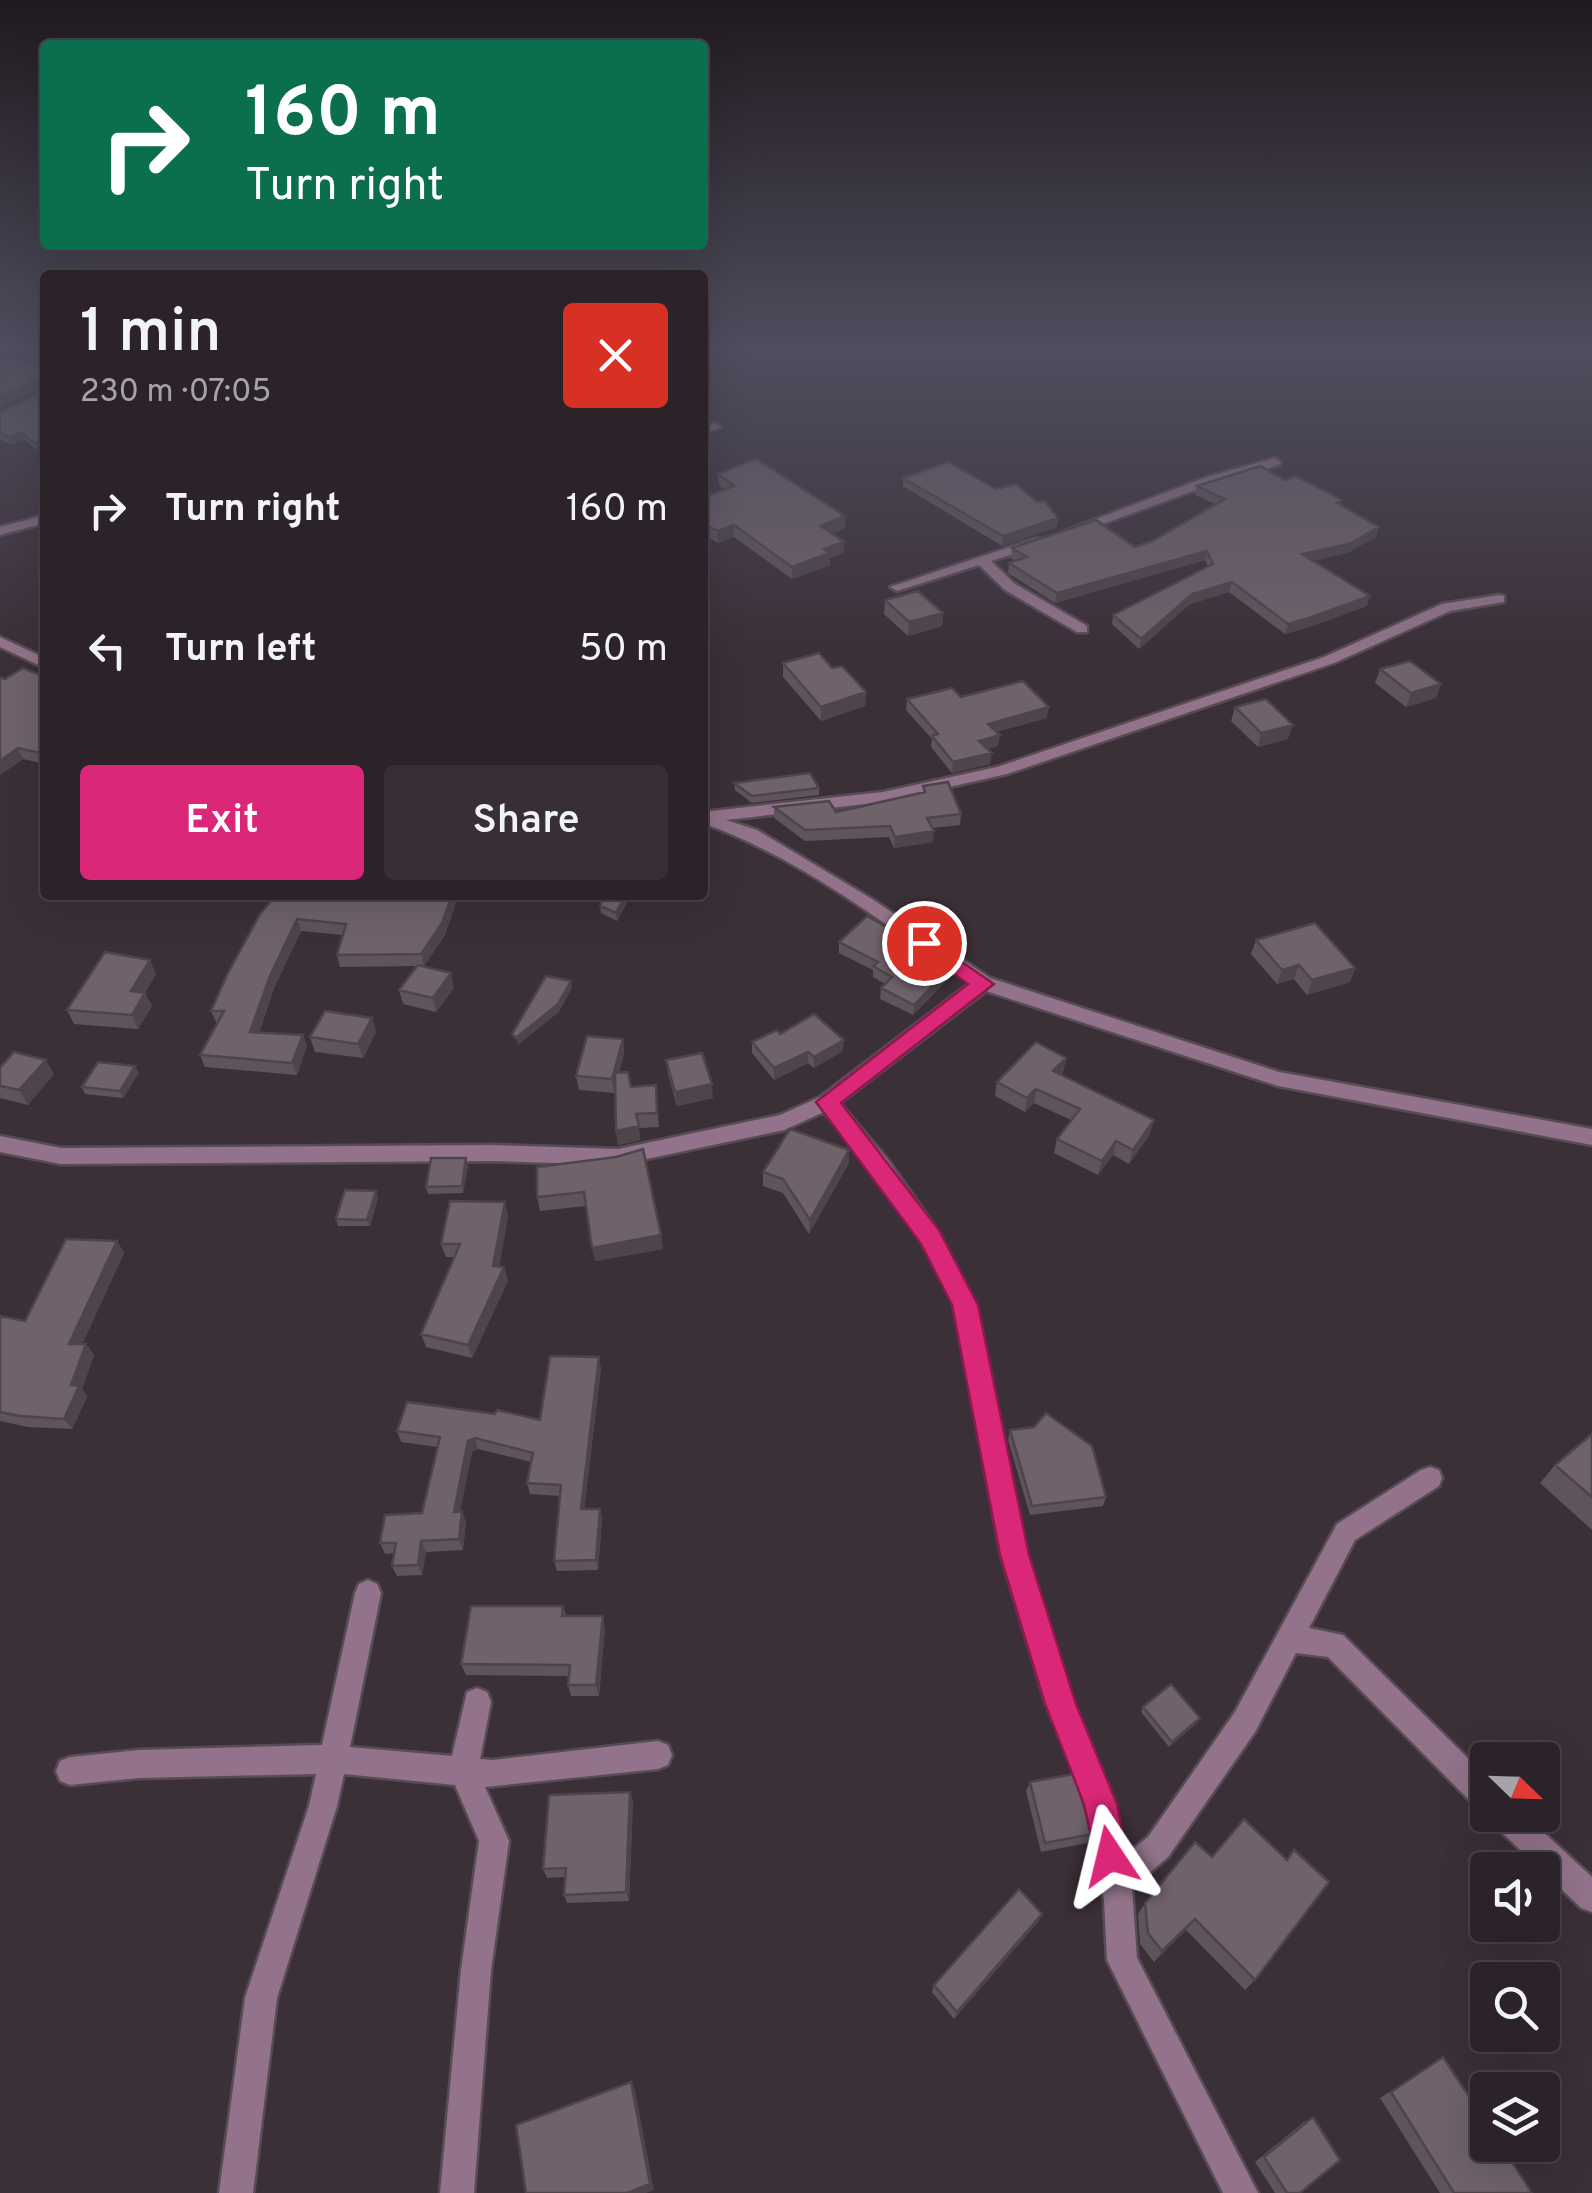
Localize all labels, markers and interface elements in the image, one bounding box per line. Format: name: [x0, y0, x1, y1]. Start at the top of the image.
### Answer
text: 160 m: [245, 72, 441, 161]
icon: right: [80, 80, 210, 210]
text: Turn right: [245, 159, 444, 216]
text: 1 min: [80, 297, 221, 373]
button: close: [563, 303, 668, 408]
text: 230 m · 07:05: [80, 373, 271, 413]
icon: right: [80, 483, 135, 538]
text: Turn right: [165, 486, 340, 535]
text: 160 m: [566, 486, 668, 535]
icon: left: [80, 623, 135, 678]
text: Turn left: [165, 626, 317, 675]
text: 50 m: [579, 626, 668, 675]
button: Exit: [80, 765, 364, 880]
button: Share: [384, 765, 668, 880]
pin: [882, 901, 967, 986]
icon: arrive: [897, 916, 952, 971]
north arrow: [1470, 1742, 1560, 1832]
map controls: [1470, 1742, 1560, 2162]
position arrow: [1058, 1804, 1162, 1908]
button: sound: [1470, 1852, 1560, 1942]
button: search: [1470, 1962, 1560, 2052]
button: layers: [1470, 2072, 1560, 2162]

